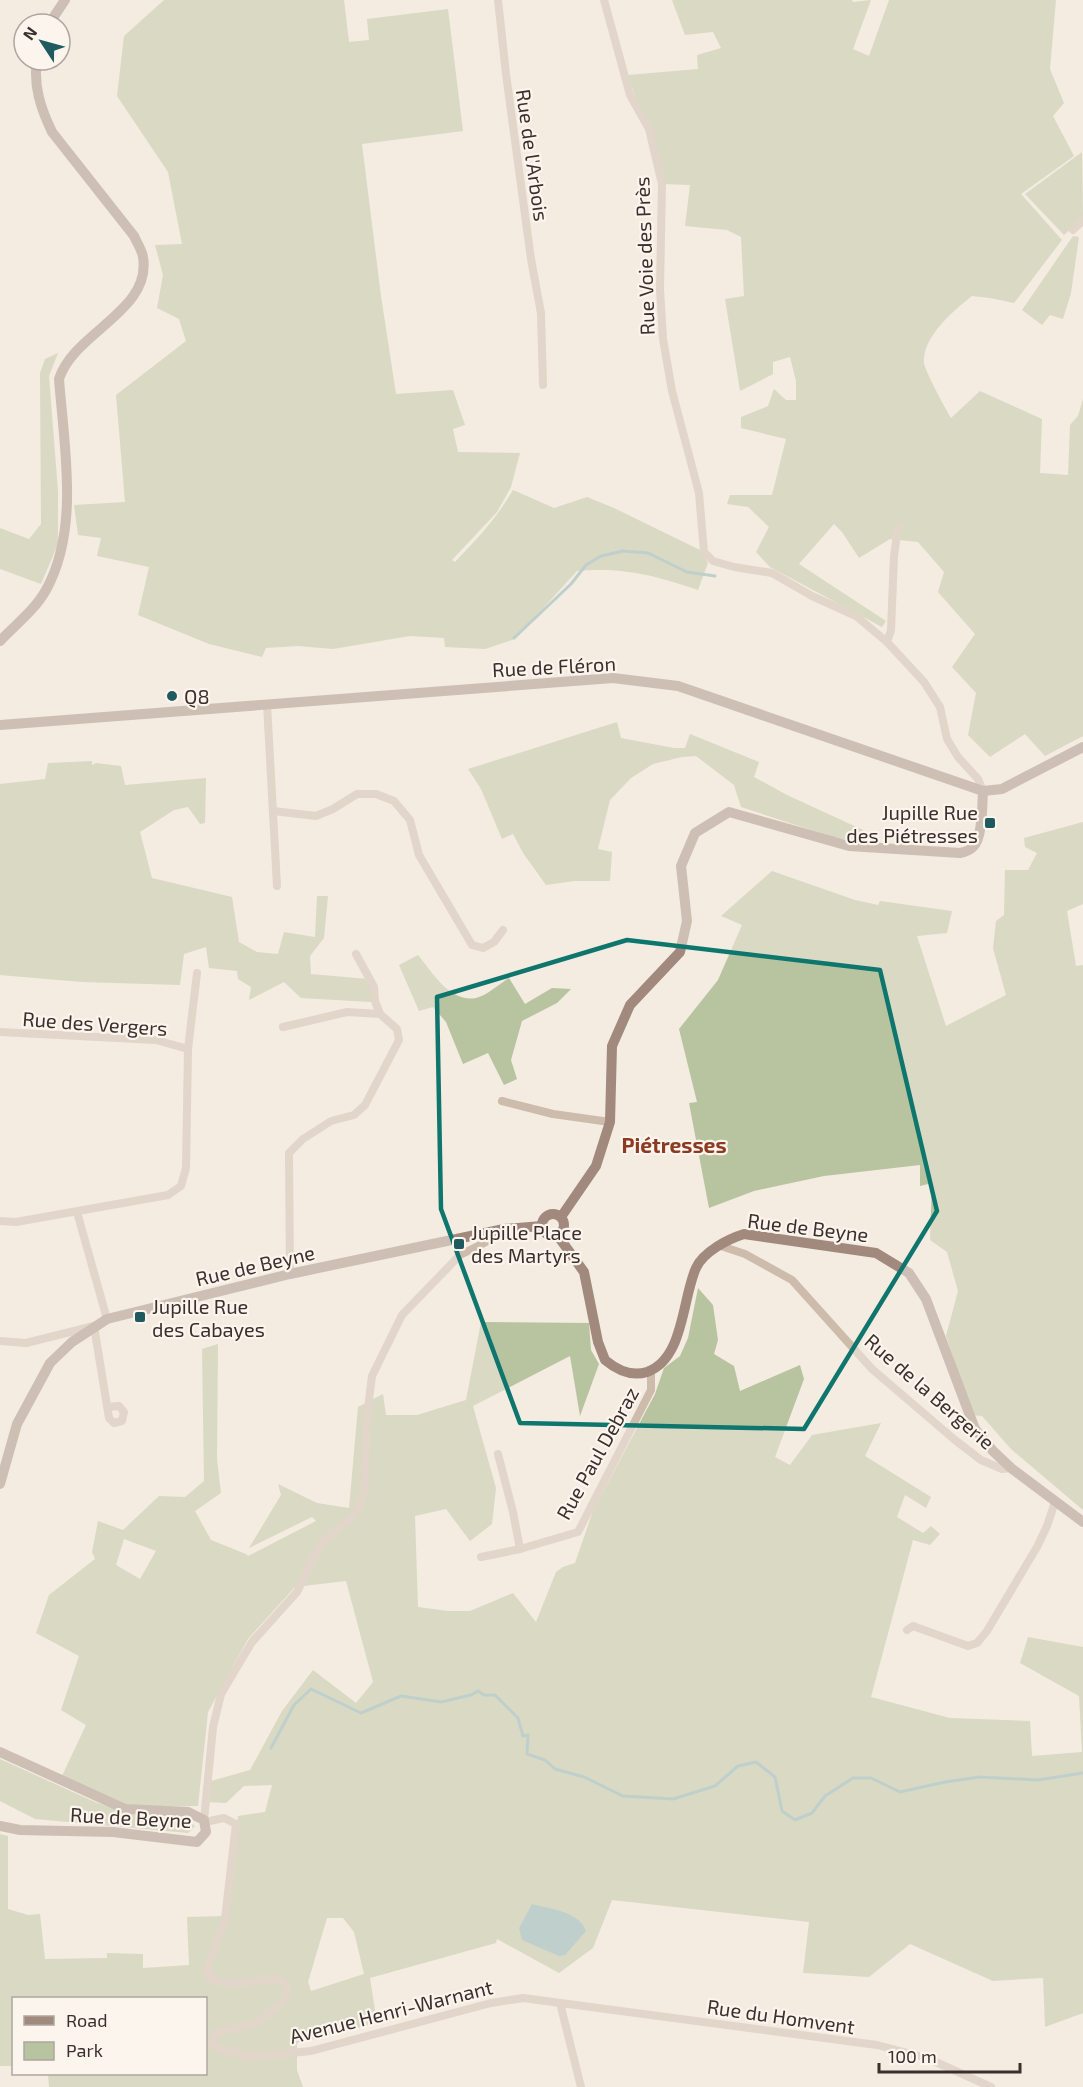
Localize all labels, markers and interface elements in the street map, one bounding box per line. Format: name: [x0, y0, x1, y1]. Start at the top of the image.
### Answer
north arrow: [12, 12, 72, 72]
text: N: [18, 23, 41, 43]
street label: Rue de l'Arbois: [512, 88, 554, 222]
street label: Rue Voie des Près: [629, 176, 659, 336]
street label: Rue de Fléron: [492, 651, 616, 681]
place label: Q8: [184, 684, 210, 708]
marker: Q8: [165, 689, 179, 703]
place label: Jupille Rue des Piétresses: [846, 800, 978, 847]
marker: Jupille Rue des Piétresses: [983, 816, 997, 830]
street label: Rue des Vergers: [22, 1006, 168, 1040]
district label: Piétresses: [621, 1132, 727, 1157]
street label: Rue de Beyne: [746, 1208, 870, 1246]
place label: Jupille Place des Martyrs: [471, 1220, 582, 1267]
marker: Jupille Place des Martyrs: [452, 1237, 466, 1251]
street label: Rue de Beyne: [193, 1240, 317, 1290]
place label: Jupille Rue des Cabayes: [152, 1294, 265, 1341]
marker: Jupille Rue des Cabayes: [133, 1310, 147, 1324]
street label: Rue de la Bergerie: [860, 1328, 1000, 1454]
street label: Rue Paul Debraz: [551, 1383, 643, 1523]
street label: Rue de Beyne: [70, 1802, 192, 1832]
street label: Avenue Henri-Warnant: [287, 1974, 495, 2048]
street label: Rue du Homvent: [706, 1994, 857, 2038]
legend: [12, 1997, 207, 2075]
text: Road: [66, 2009, 107, 2031]
scale bar: [879, 2036, 1020, 2074]
text: Park: [66, 2039, 103, 2061]
text: 100 m: [888, 2045, 937, 2067]

